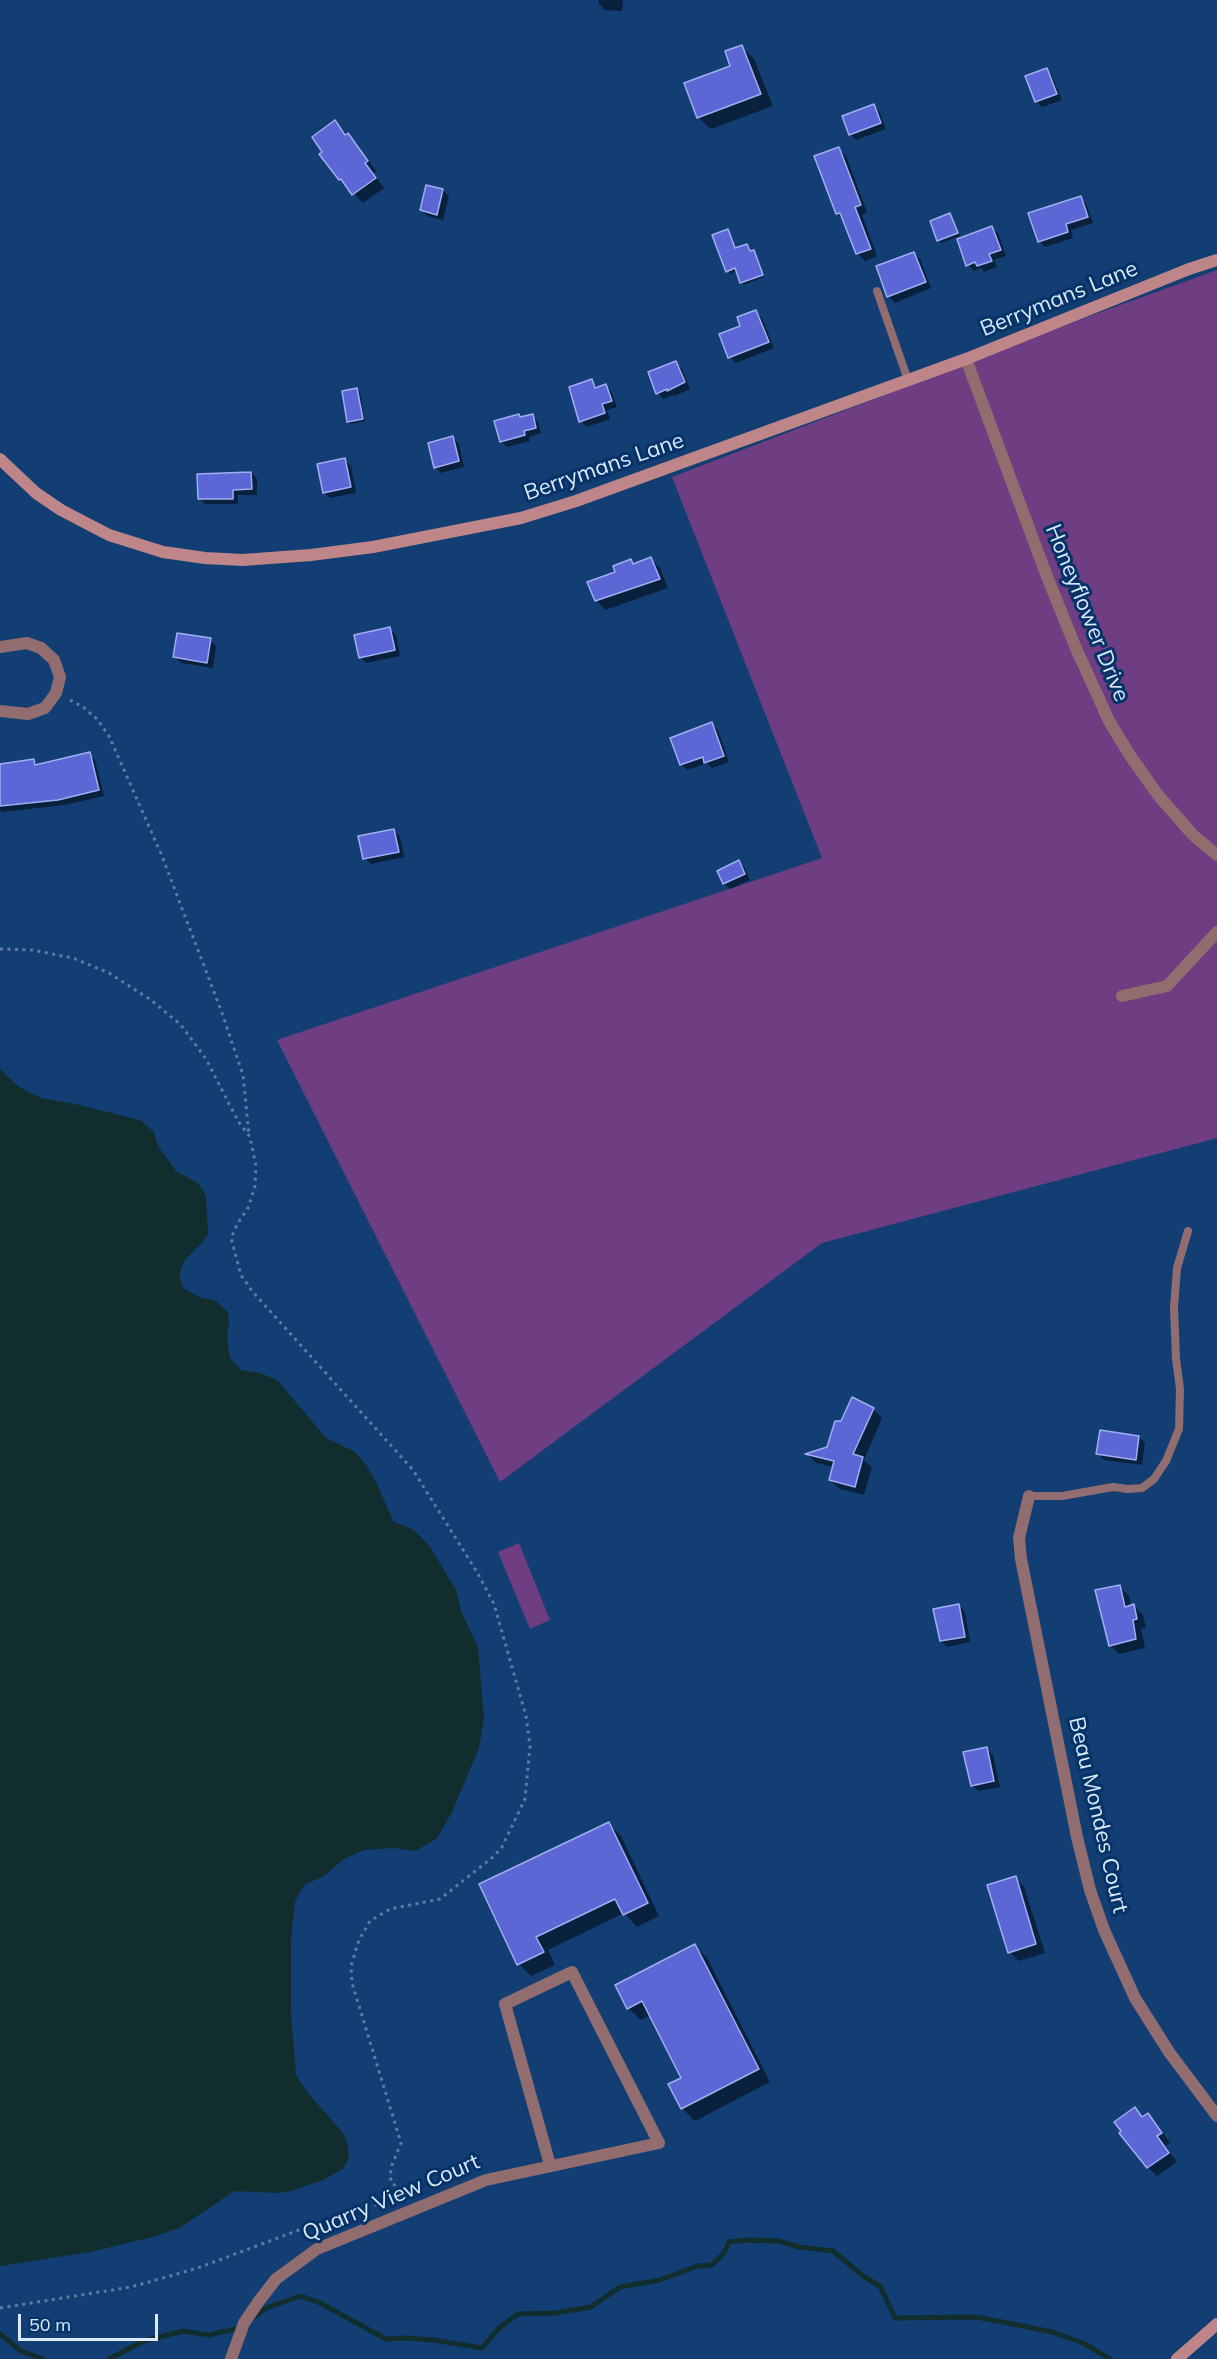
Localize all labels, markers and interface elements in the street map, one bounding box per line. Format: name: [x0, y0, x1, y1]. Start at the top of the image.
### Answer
street label: Berrymans Lane: [976, 255, 1142, 343]
street label: Berrymans Lane: [521, 427, 687, 507]
street label: Honeyflower Drive: [1039, 521, 1135, 705]
street label: Beau Mondes Court: [1063, 1714, 1133, 1916]
street label: Quarry View Court: [298, 2149, 484, 2247]
scale bar: [21, 2302, 160, 2340]
text: 50 m: [29, 2313, 71, 2336]

